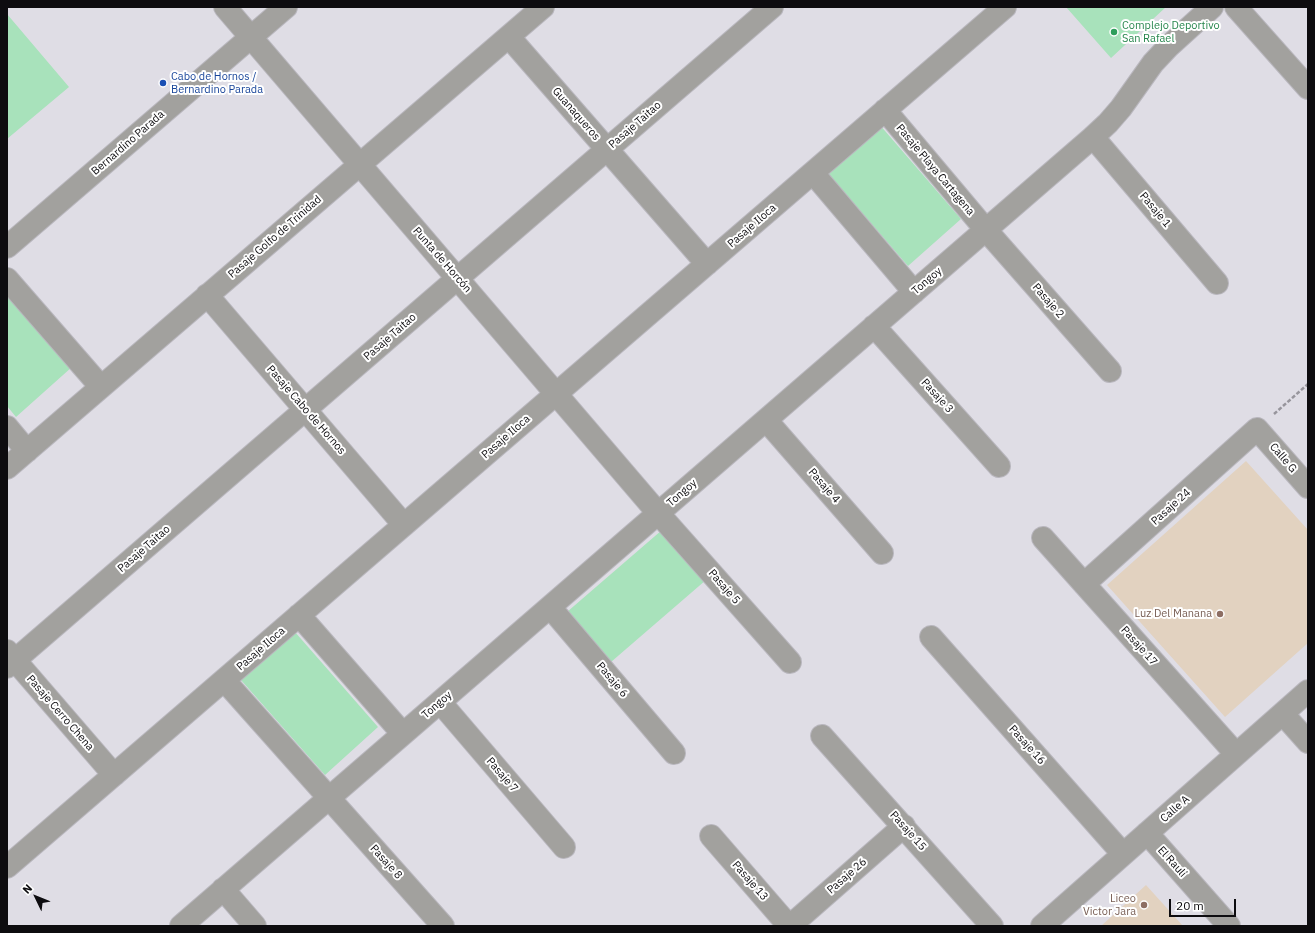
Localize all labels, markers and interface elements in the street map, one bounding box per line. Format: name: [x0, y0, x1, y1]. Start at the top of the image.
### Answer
place label: Complejo Deportivo San Rafael: [1122, 19, 1220, 45]
marker: Complejo Deportivo San Rafael: [1109, 27, 1119, 37]
place label: Cabo de Hornos / Bernardino Parada: [171, 70, 263, 96]
marker: Cabo de Hornos / Bernardino Parada: [158, 78, 168, 88]
street label: Guanaqueros: [549, 85, 603, 143]
street label: Pasaje Taitao: [606, 99, 664, 151]
street label: Bernardino Parada: [89, 108, 167, 178]
street label: Pasaje Playa Cartagena: [893, 122, 977, 218]
street label: Pasaje 1: [1137, 190, 1173, 230]
street label: Pasaje Golfo de Trinidad: [226, 193, 324, 281]
street label: Pasaje Iloca: [725, 201, 779, 251]
street label: Punta de Horcón: [410, 225, 474, 295]
street label: Tongoy: [909, 264, 945, 298]
street label: Pasaje 2: [1029, 281, 1067, 321]
street label: Pasaje Taitao: [361, 311, 419, 363]
street label: Pasaje Cabo de Hornos: [264, 363, 348, 457]
street label: Pasaje 3: [918, 376, 956, 416]
street label: Pasaje Iloca: [479, 412, 533, 462]
street label: Calle G: [1267, 440, 1299, 476]
street label: Pasaje 4: [805, 466, 843, 506]
street label: Tongoy: [664, 476, 700, 510]
street label: Pasaje 24: [1149, 486, 1193, 528]
street label: Pasaje Taitao: [115, 523, 173, 575]
street label: Pasaje 5: [705, 567, 743, 607]
place label: Luz Del Manana: [1135, 607, 1212, 621]
marker: Luz Del Manana: [1215, 609, 1225, 619]
street label: Pasaje Iloca: [234, 624, 288, 674]
street label: Pasaje 17: [1118, 624, 1160, 668]
street label: Pasaje 6: [594, 660, 630, 700]
street label: Pasaje Cerro Chena: [24, 672, 96, 754]
street label: Tongoy: [419, 688, 455, 722]
street label: Pasaje 16: [1006, 723, 1048, 767]
street label: Pasaje 7: [483, 755, 521, 795]
street label: Calle A: [1158, 793, 1192, 825]
street label: Pasaje 15: [887, 809, 929, 853]
street label: Pasaje 8: [367, 842, 405, 882]
street label: El Raulí: [1155, 844, 1189, 880]
street label: Pasaje 26: [824, 855, 870, 897]
street label: Pasaje 13: [729, 858, 771, 904]
north arrow: [16, 877, 56, 917]
text: N: [19, 881, 35, 897]
scale bar: [1171, 891, 1238, 917]
place label: Liceo Victor Jara: [1083, 892, 1136, 918]
text: 20 m: [1176, 898, 1204, 913]
marker: Liceo Victor Jara: [1139, 900, 1149, 910]

